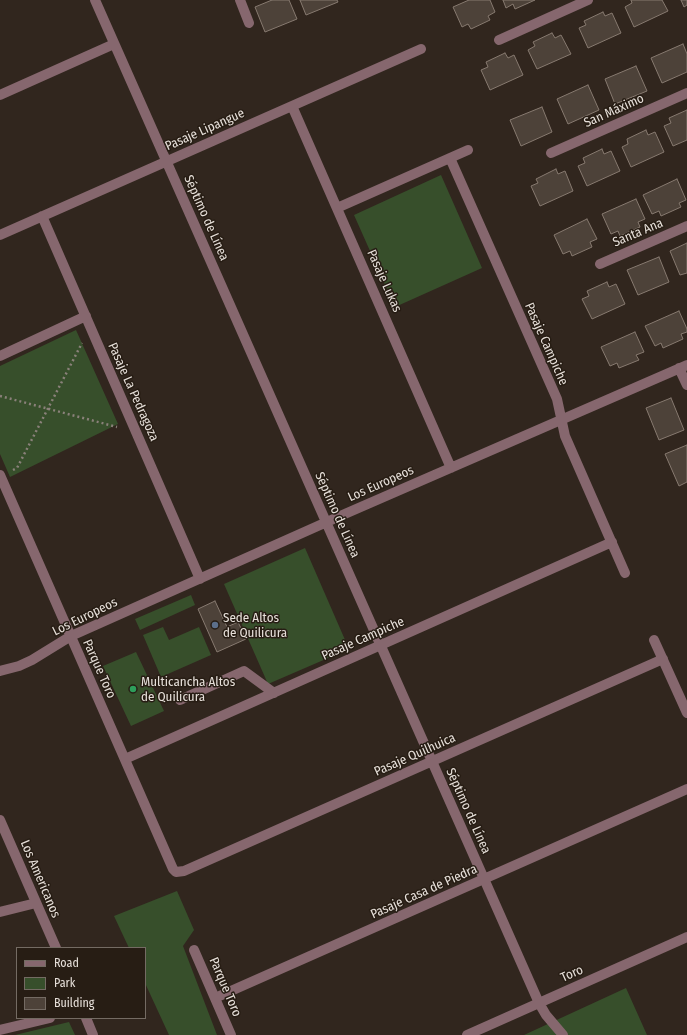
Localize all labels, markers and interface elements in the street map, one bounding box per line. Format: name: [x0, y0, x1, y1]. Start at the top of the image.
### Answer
street label: San Máximo: [582, 91, 646, 131]
street label: Pasaje Lipangue: [163, 106, 247, 154]
street label: Séptimo de Línea: [180, 173, 232, 263]
street label: Santa Ana: [610, 215, 666, 251]
street label: Pasaje Lukas: [363, 247, 405, 315]
street label: Pasaje Campiche: [521, 300, 571, 388]
street label: Pasaje La Pedragoza: [104, 340, 162, 444]
street label: Los Europeos: [346, 463, 416, 505]
street label: Séptimo de Línea: [311, 470, 363, 560]
street label: Los Europeos: [50, 595, 120, 639]
place label: Sede Altos de Quilicura: [223, 610, 287, 641]
street label: Pasaje Campiche: [319, 614, 407, 664]
marker: Sede Altos de Quilicura: [210, 620, 220, 630]
street label: Parque Toro: [79, 637, 119, 701]
place label: Multicancha Altos de Quilicura: [141, 674, 235, 705]
marker: Multicancha Altos de Quilicura: [128, 684, 138, 694]
street label: Pasaje Quilhuica: [372, 730, 458, 780]
street label: Séptimo de Línea: [442, 766, 494, 856]
street label: Los Americanos: [17, 838, 63, 920]
street label: Pasaje Casa de Piedra: [368, 862, 480, 922]
legend: [16, 947, 146, 1019]
street label: Parque Toro: [205, 955, 245, 1019]
text: Road: [54, 956, 79, 970]
street label: Toro: [558, 962, 586, 986]
text: Park: [54, 976, 75, 990]
text: Building: [54, 996, 94, 1010]

